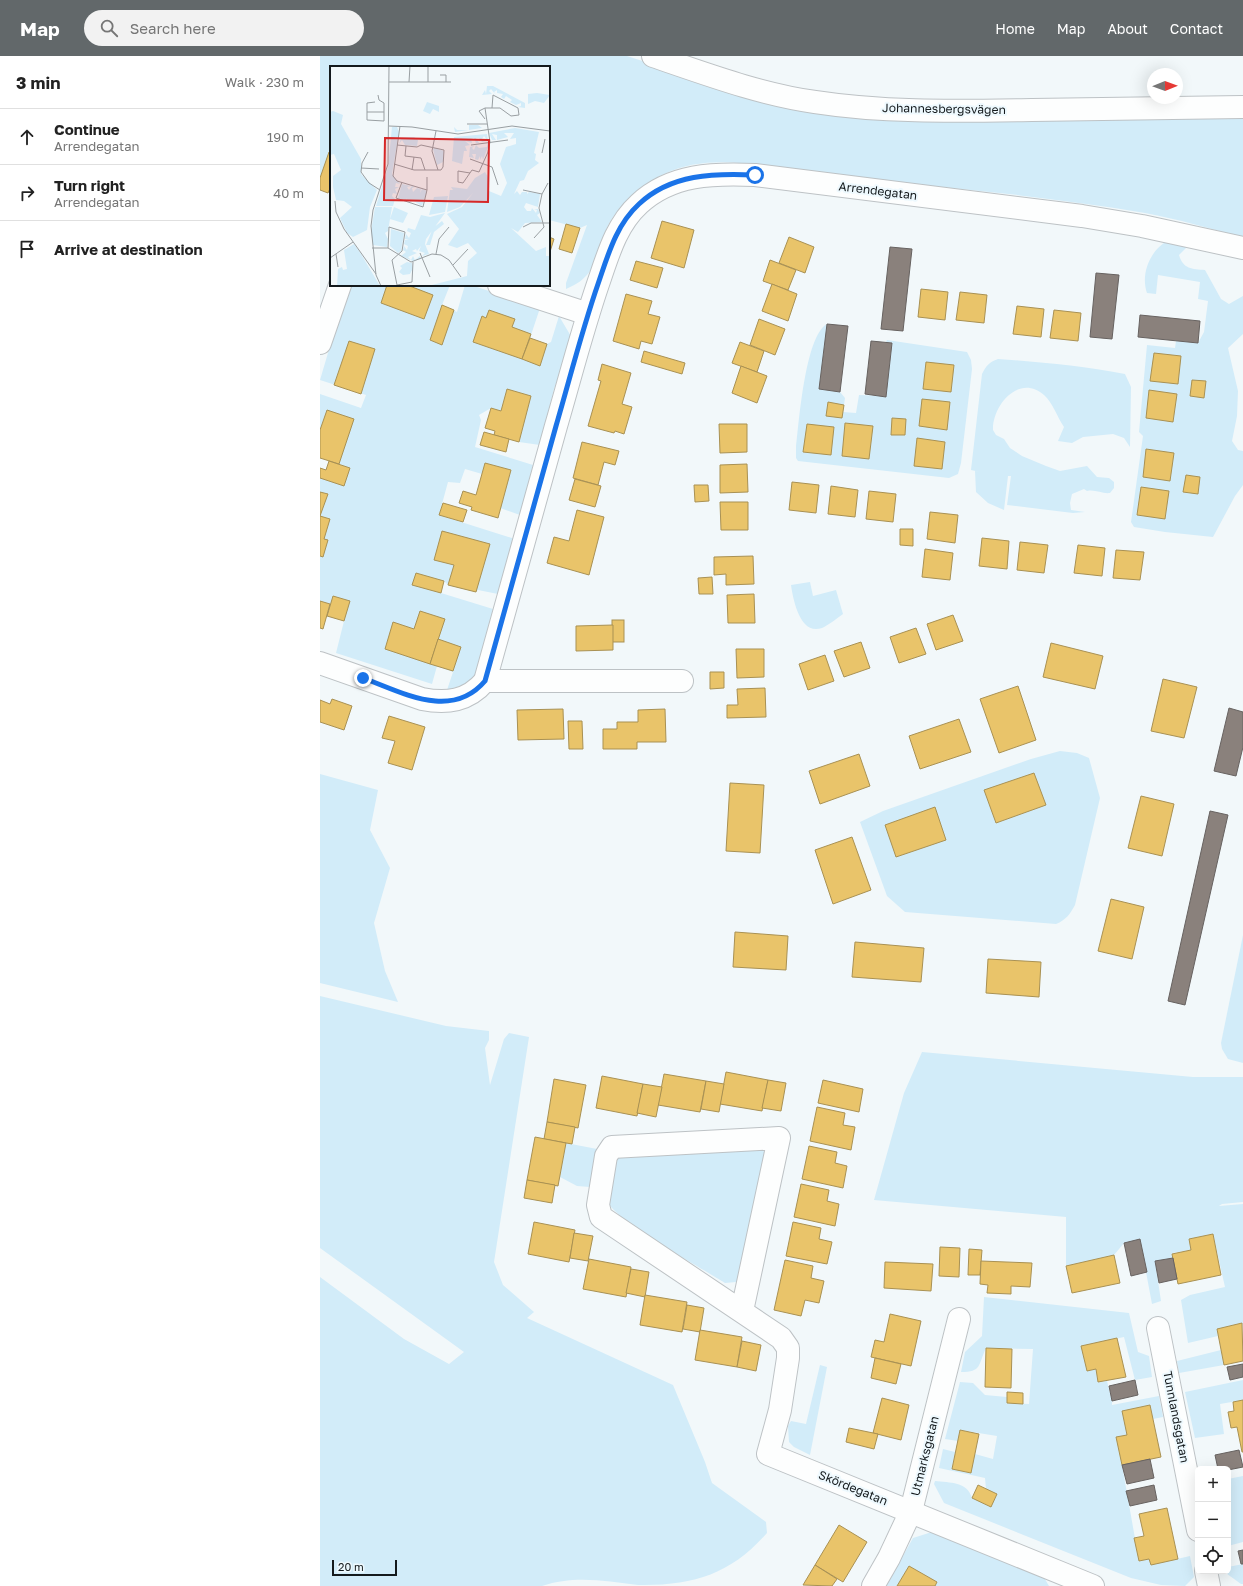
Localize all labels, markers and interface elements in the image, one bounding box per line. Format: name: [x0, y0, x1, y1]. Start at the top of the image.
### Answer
search box: [84, 10, 364, 46]
text: Map: [20, 17, 60, 40]
icon: search: [98, 17, 120, 39]
text: Search here: [130, 19, 216, 37]
text: Home: [995, 20, 1035, 37]
text: Map: [1057, 20, 1085, 37]
text: About: [1107, 20, 1148, 37]
text: Contact: [1170, 20, 1223, 37]
inset map: [330, 66, 550, 286]
north arrow: [1147, 68, 1183, 104]
text: 3 min: [16, 72, 60, 93]
text: Walk · 230 m: [225, 74, 304, 90]
street label: Johannesbergsvägen: [882, 100, 1006, 117]
text: Continue: [54, 120, 120, 138]
icon: ahead: [16, 126, 38, 148]
text: 190 m: [267, 129, 304, 145]
text: Arrendegatan: [54, 138, 140, 154]
route start: [746, 166, 764, 184]
text: Turn right: [54, 176, 125, 194]
street label: Arrendegatan: [838, 178, 918, 203]
icon: right: [16, 182, 38, 204]
text: 40 m: [273, 185, 304, 201]
text: Arrendegatan: [54, 194, 140, 210]
icon: arrive: [16, 238, 38, 260]
text: Arrive at destination: [54, 240, 203, 258]
route end: [354, 669, 372, 687]
street label: Tunnlandsgatan: [1160, 1370, 1193, 1464]
street label: Utmarksgatan: [907, 1414, 942, 1497]
map controls: [1195, 1466, 1231, 1574]
button: +: [1195, 1466, 1231, 1502]
street label: Skördegatan: [816, 1467, 890, 1508]
button: −: [1195, 1502, 1231, 1538]
button: locate: [1195, 1538, 1231, 1574]
scale bar: [332, 1558, 397, 1577]
text: 20 m: [338, 1560, 364, 1573]

